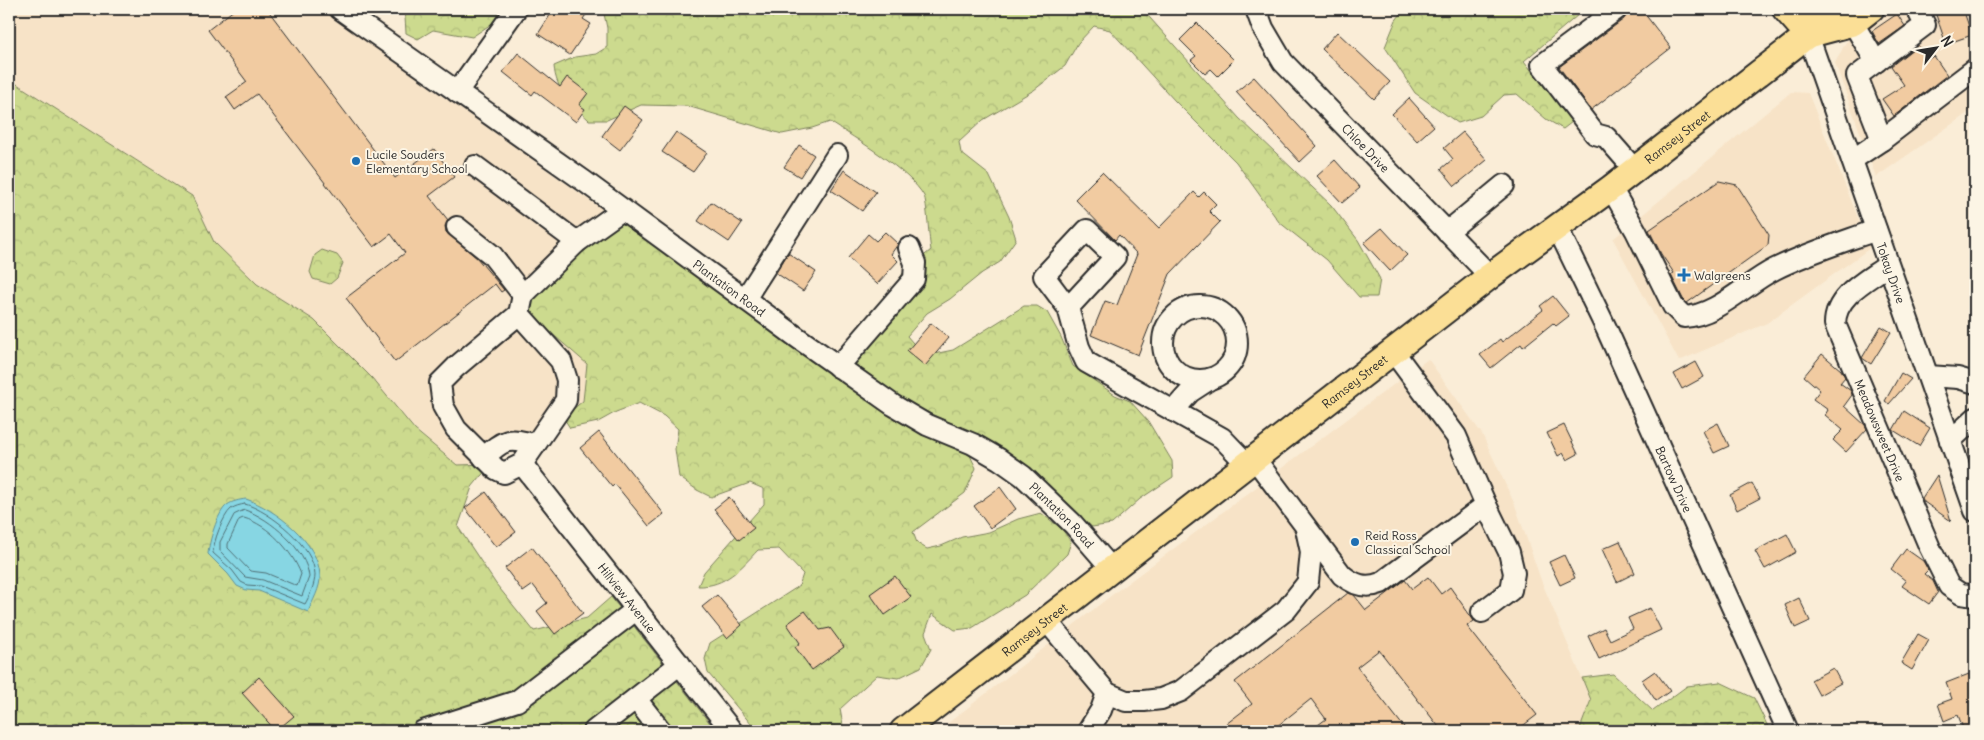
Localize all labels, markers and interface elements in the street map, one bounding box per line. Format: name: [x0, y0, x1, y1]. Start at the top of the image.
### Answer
north arrow: [1912, 22, 1962, 72]
text: N: [1937, 33, 1957, 50]
street label: Ramsey Street: [1641, 107, 1713, 167]
street label: Chloe Drive: [1339, 120, 1393, 175]
place label: Lucile Souders Elementary School: [366, 147, 467, 176]
marker: Lucile Souders Elementary School: [350, 155, 362, 167]
street label: Tokay Drive: [1874, 240, 1909, 305]
street label: Plantation Road: [690, 256, 769, 319]
place label: Walgreens: [1694, 268, 1751, 283]
marker: Walgreens: [1678, 269, 1690, 281]
street label: Ramsey Street: [1319, 351, 1390, 411]
street label: Meadowsweet Drive: [1852, 377, 1908, 483]
street label: Bartow Drive: [1653, 444, 1696, 515]
street label: Plantation Road: [1027, 479, 1098, 551]
place label: Reid Ross Classical School: [1365, 528, 1450, 557]
marker: Reid Ross Classical School: [1349, 536, 1361, 548]
street label: Hillview Avenue: [595, 560, 659, 635]
street label: Ramsey Street: [999, 599, 1070, 659]

